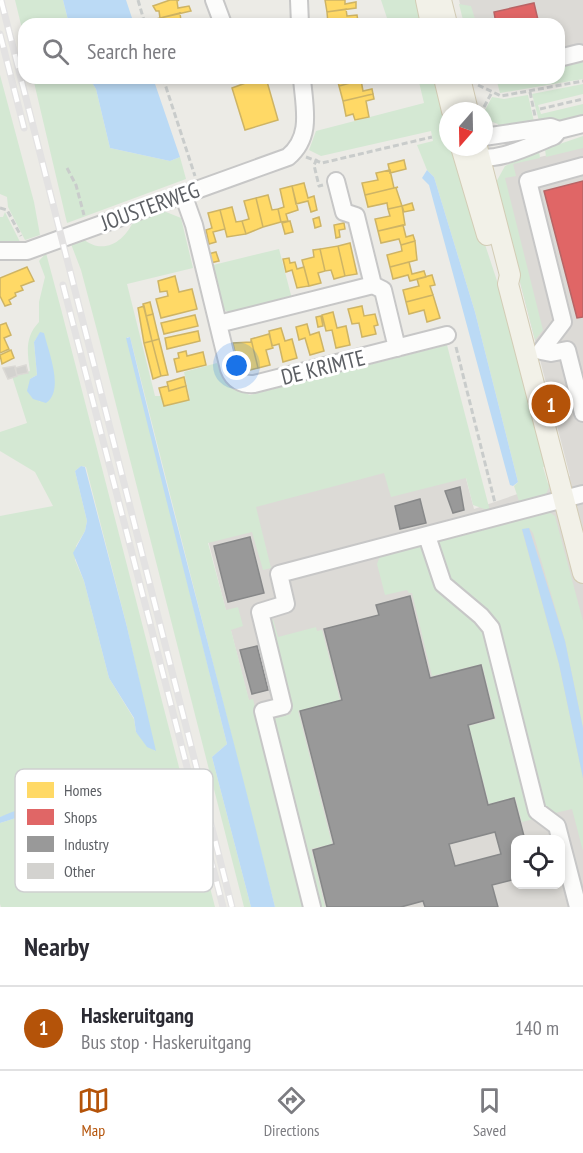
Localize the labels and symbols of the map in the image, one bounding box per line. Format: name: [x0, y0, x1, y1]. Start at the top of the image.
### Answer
north arrow: [439, 102, 493, 156]
street label: JOUSTERWEG: [96, 175, 203, 237]
street label: DE KRIMTE: [278, 343, 368, 391]
your location: [222, 351, 251, 380]
pin: 1: [532, 382, 570, 426]
legend: [15, 769, 213, 892]
text: Homes: [64, 780, 102, 800]
text: Shops: [64, 807, 97, 827]
text: Industry: [64, 834, 109, 854]
text: Other: [64, 861, 96, 881]

